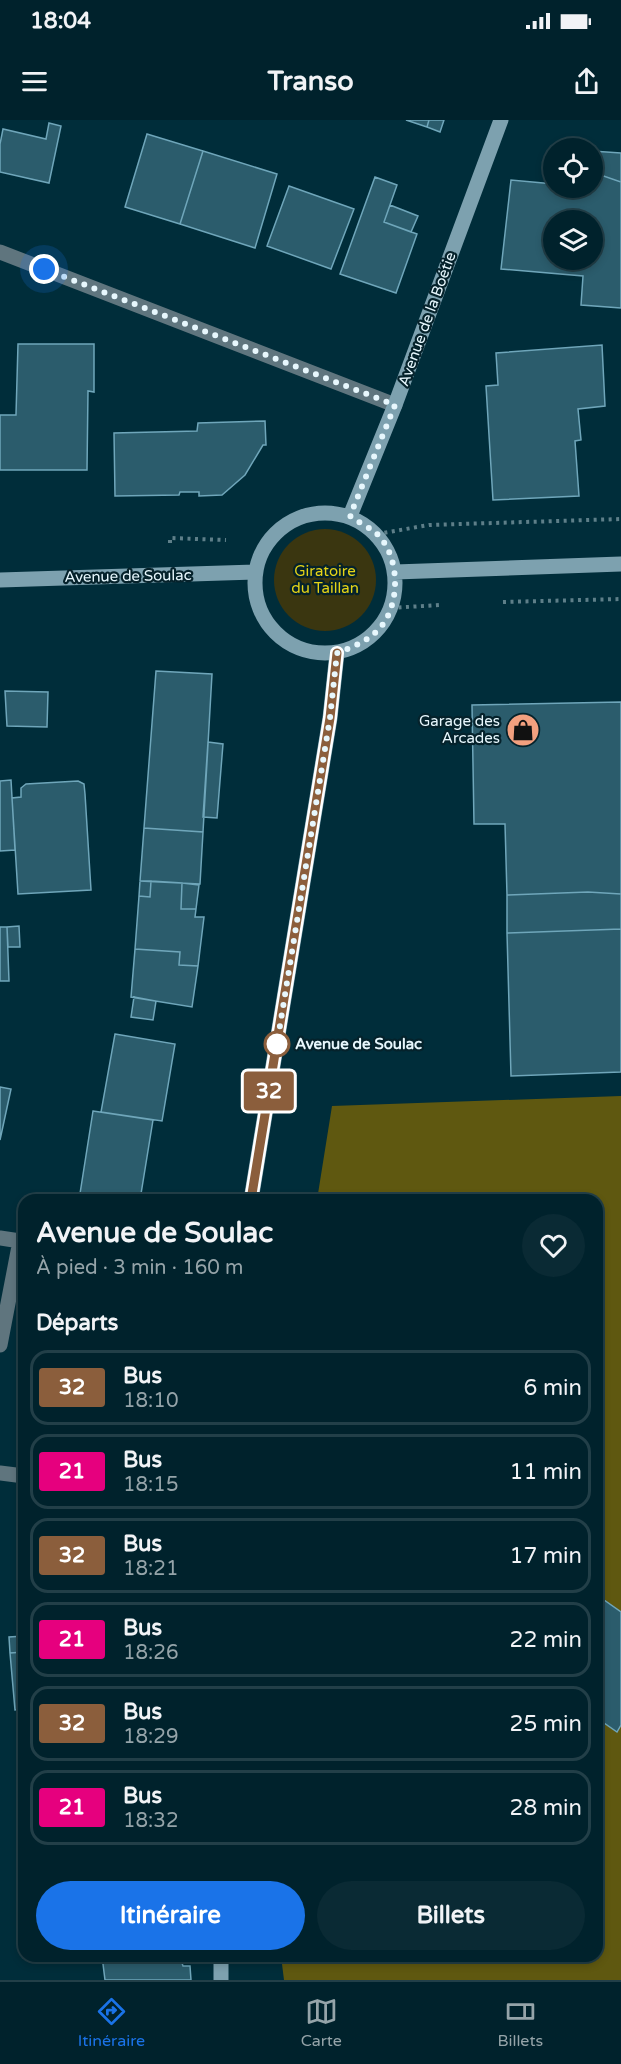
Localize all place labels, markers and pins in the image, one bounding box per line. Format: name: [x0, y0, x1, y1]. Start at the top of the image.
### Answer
place label: Garage des Arcades: [419, 712, 500, 747]
shop icon: Garage des Arcades: [505, 712, 541, 748]
marker: Avenue de Soulac: [264, 1031, 290, 1057]
place label: Avenue de Soulac: [295, 1035, 422, 1053]

